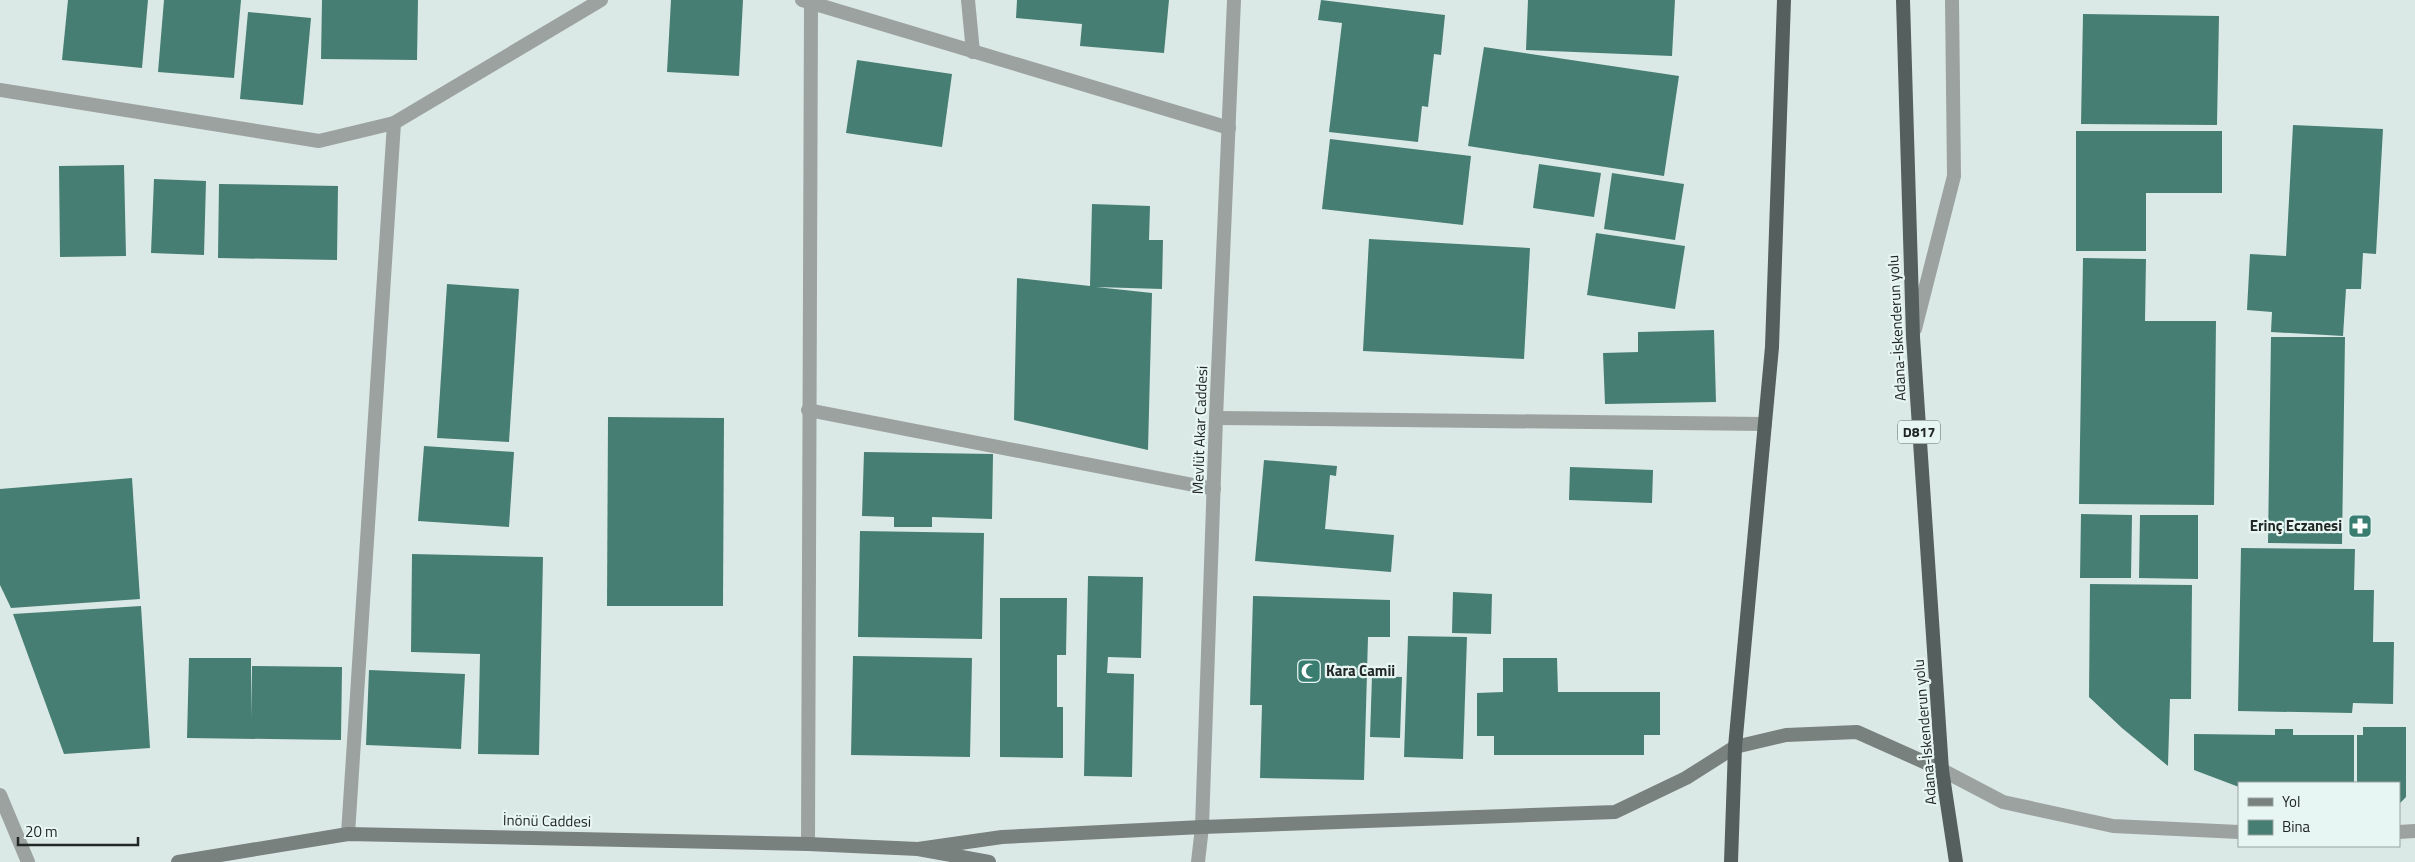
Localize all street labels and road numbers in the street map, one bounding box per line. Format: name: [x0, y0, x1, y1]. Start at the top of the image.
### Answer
street label: Adana-İskenderun yolu: [1881, 254, 1912, 402]
street label: Mevlüt Akar Caddesi: [1186, 365, 1213, 495]
road number: D817: [1898, 421, 1940, 444]
street label: Adana-İskenderun yolu: [1907, 658, 1942, 806]
street label: İnönü Caddesi: [503, 808, 591, 833]

